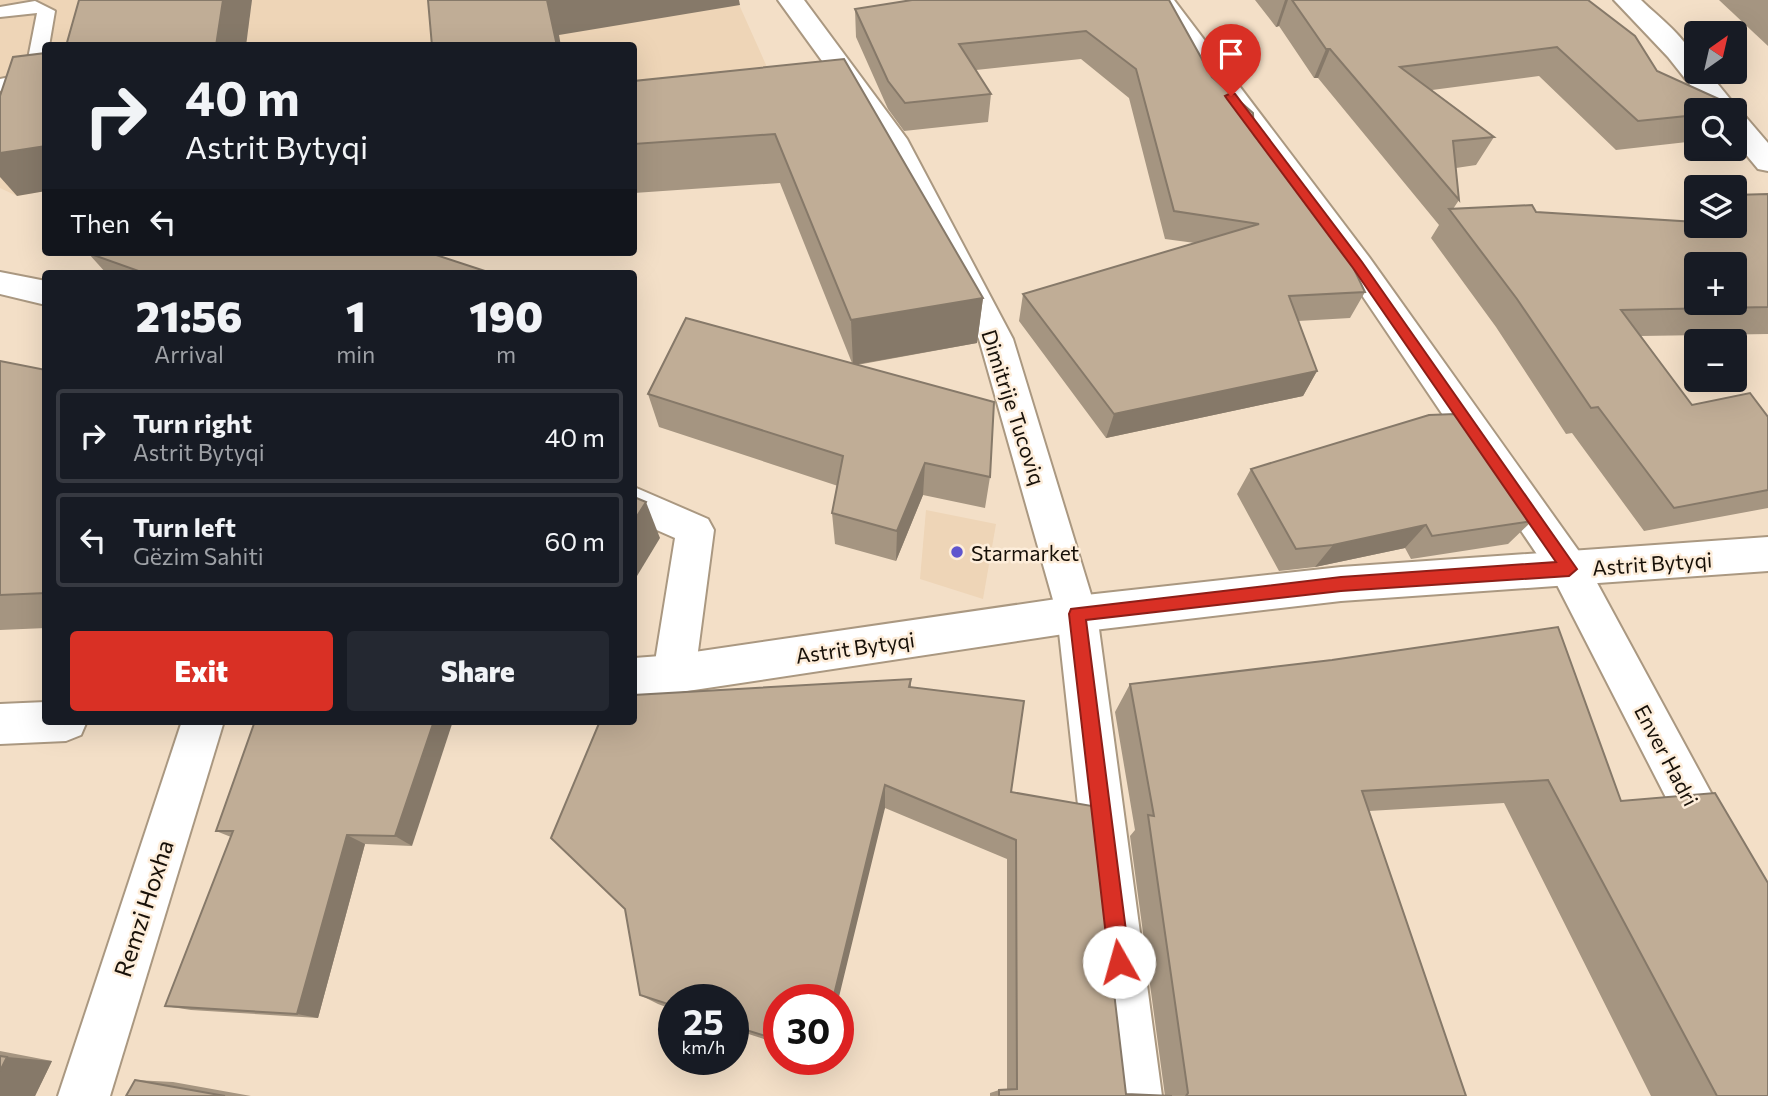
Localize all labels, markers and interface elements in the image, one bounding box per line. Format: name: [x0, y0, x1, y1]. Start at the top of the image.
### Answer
north arrow: [1684, 21, 1746, 84]
map controls: [1684, 21, 1747, 392]
pin: [1201, 24, 1261, 96]
icon: arrive: [1212, 35, 1250, 73]
text: 40 m: [185, 66, 300, 126]
icon: right: [70, 70, 161, 161]
button: search: [1684, 98, 1747, 161]
text: Astrit Bytyqi: [185, 126, 368, 166]
button: layers: [1684, 175, 1747, 238]
icon: left: [144, 203, 182, 241]
text: Then: [70, 207, 130, 238]
button: +: [1684, 252, 1747, 315]
text: 21:56: [136, 289, 242, 341]
text: 1: [346, 289, 366, 341]
text: 190: [469, 289, 543, 341]
street label: Dimitrije Tucoviq: [977, 326, 1051, 488]
button: −: [1684, 329, 1747, 392]
text: Arrival: [154, 340, 224, 368]
text: min: [336, 340, 375, 368]
text: m: [496, 340, 516, 368]
text: Turn right: [133, 407, 252, 438]
icon: right: [74, 417, 112, 455]
text: 40 m: [545, 421, 605, 452]
text: Astrit Bytyqi: [133, 438, 265, 466]
text: Turn left: [133, 511, 236, 542]
icon: left: [74, 521, 112, 559]
text: 60 m: [545, 525, 605, 556]
place label: Starmarket: [971, 540, 1079, 565]
text: Gëzim Sahiti: [133, 542, 264, 570]
marker: Starmarket: [949, 544, 965, 560]
street label: Astrit Bytyqi: [1591, 546, 1713, 580]
street label: Astrit Bytyqi: [794, 626, 916, 668]
button: Exit: [70, 631, 333, 711]
button: Share: [347, 631, 609, 711]
street label: Enver Hadri: [1630, 700, 1704, 810]
street label: Remzi Hoxha: [107, 836, 179, 980]
position arrow: [1082, 925, 1156, 999]
speed limit sign: 30: [763, 984, 854, 1075]
text: 25: [683, 999, 724, 1042]
text: km/h: [682, 1036, 725, 1058]

